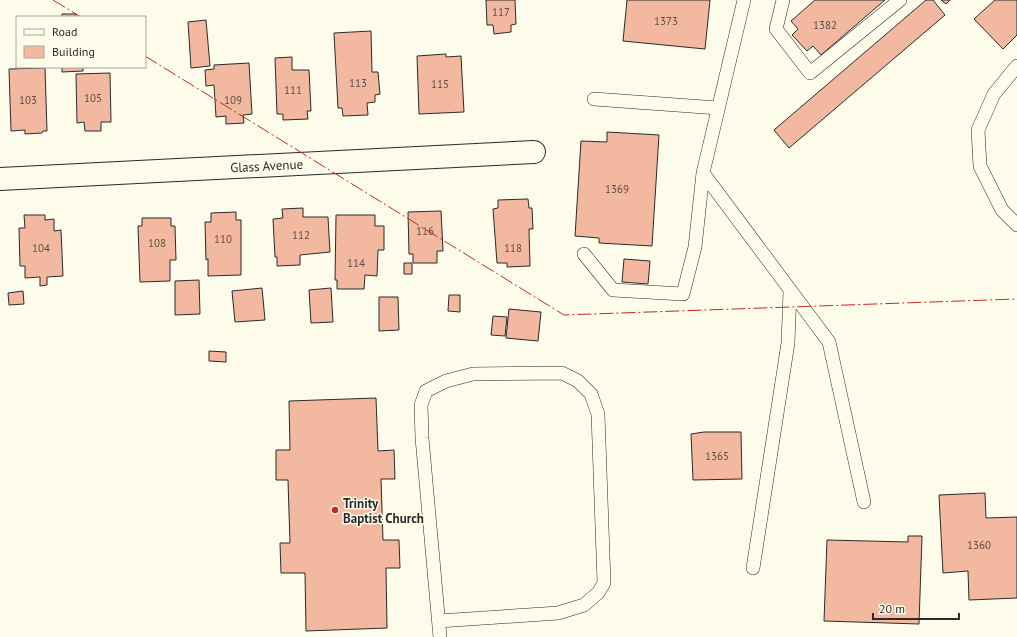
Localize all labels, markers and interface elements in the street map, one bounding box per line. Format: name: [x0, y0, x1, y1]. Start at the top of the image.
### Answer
house number: 117: [492, 5, 510, 19]
house number: 1373: [654, 14, 678, 28]
legend: [16, 16, 146, 68]
house number: 1382: [813, 18, 837, 32]
text: Road: [52, 24, 77, 39]
text: Building: [52, 44, 95, 59]
house number: 113: [349, 76, 367, 90]
house number: 115: [431, 77, 449, 91]
house number: 111: [284, 83, 302, 97]
house number: 105: [84, 91, 102, 105]
house number: 103: [19, 93, 37, 107]
house number: 109: [224, 93, 242, 107]
street label: Glass Avenue: [230, 155, 303, 176]
house number: 1369: [605, 182, 629, 196]
house number: 116: [416, 224, 434, 238]
house number: 112: [292, 228, 310, 242]
house number: 110: [214, 232, 232, 246]
house number: 108: [148, 236, 166, 250]
house number: 104: [32, 241, 50, 255]
house number: 118: [504, 241, 522, 255]
house number: 114: [347, 256, 365, 270]
house number: 1365: [705, 449, 729, 463]
place label: Trinity Baptist Church: [343, 495, 424, 527]
marker: Trinity Baptist Church: [330, 505, 340, 515]
house number: 1360: [967, 538, 991, 552]
scale bar: [873, 595, 959, 621]
text: 20 m: [879, 601, 905, 616]

